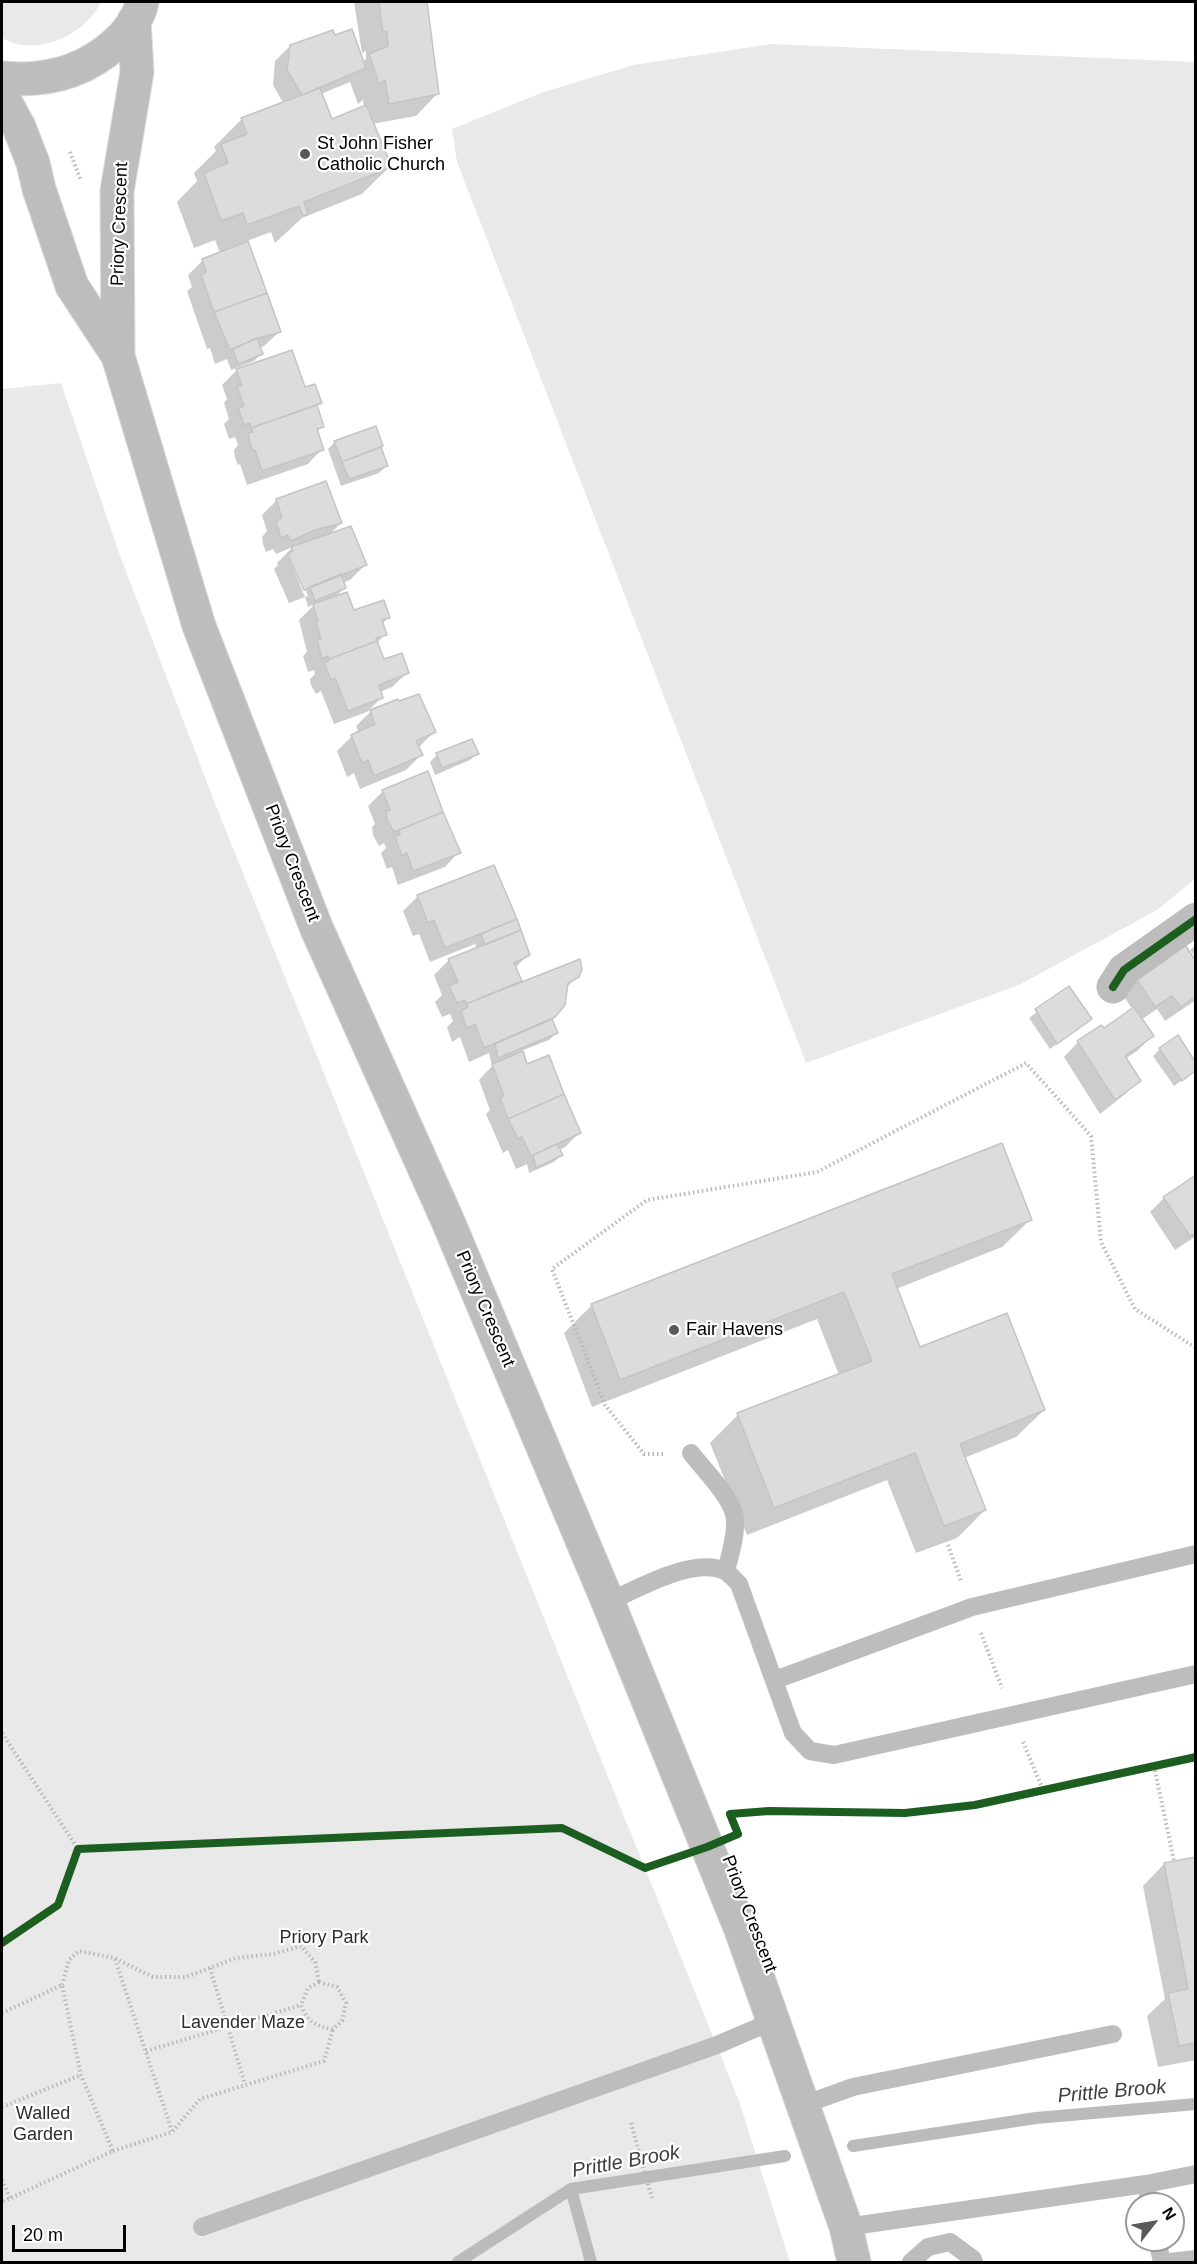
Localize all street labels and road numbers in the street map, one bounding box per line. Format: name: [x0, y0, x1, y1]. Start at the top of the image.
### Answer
street label: Priory Crescent: [107, 162, 133, 286]
street label: Priory Crescent: [260, 801, 324, 925]
street label: Priory Crescent: [451, 1248, 519, 1370]
street label: Priory Crescent: [717, 1852, 781, 1976]

